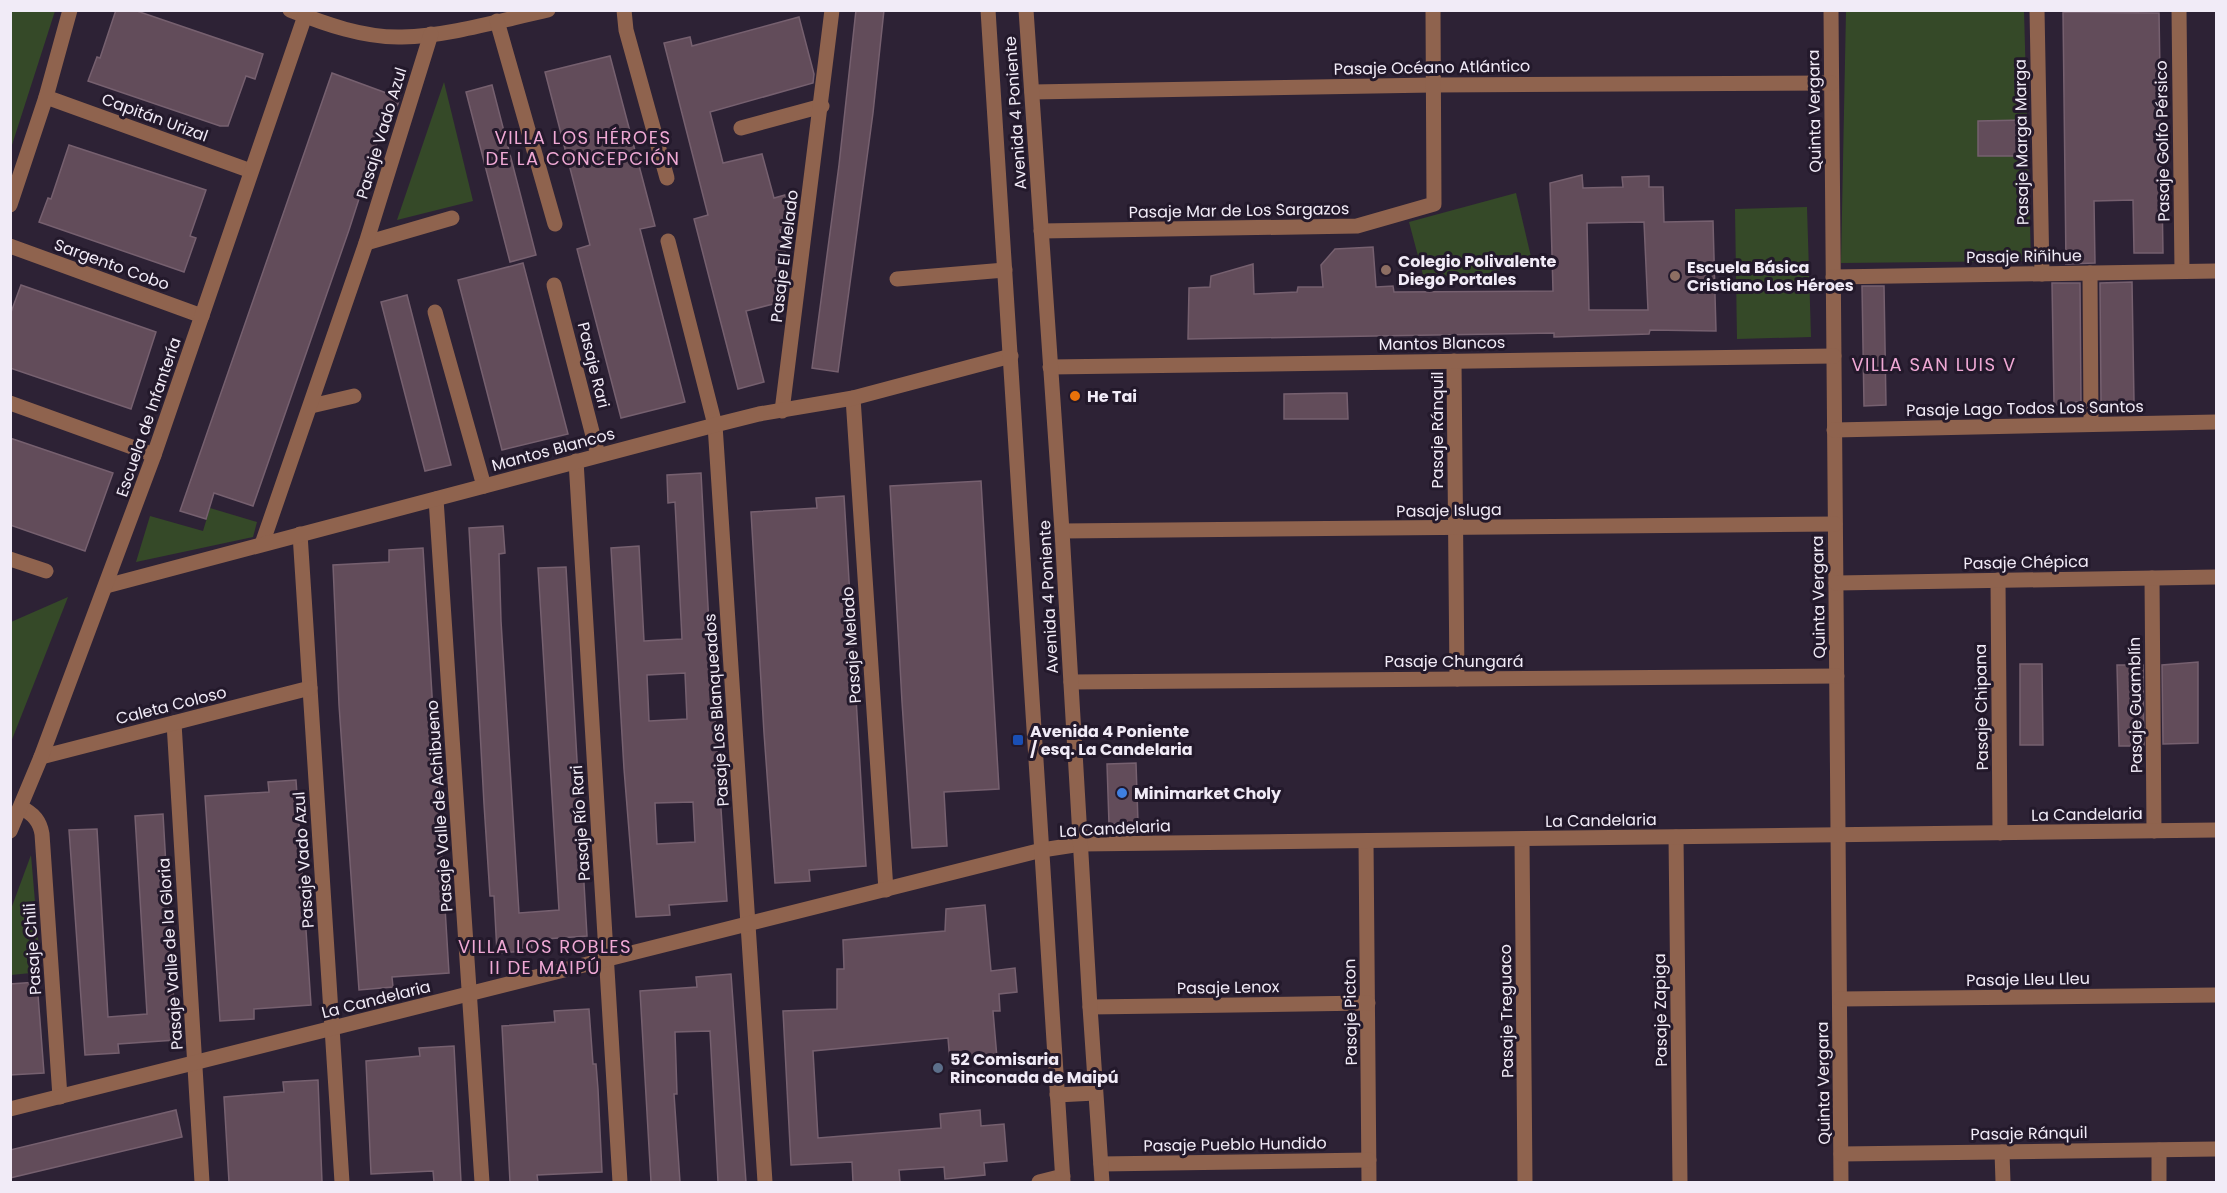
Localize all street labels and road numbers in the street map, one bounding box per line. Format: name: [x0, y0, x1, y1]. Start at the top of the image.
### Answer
street label: Avenida 4 Poniente: [999, 35, 1032, 190]
street label: Quinta Vergara: [1802, 49, 1827, 173]
street label: Pasaje Océano Atlántico: [1334, 54, 1530, 81]
street label: Pasaje Marga Marga: [2009, 59, 2034, 225]
street label: Pasaje Golfo Pérsico: [2150, 60, 2175, 222]
street label: Pasaje Vado Azul: [351, 64, 412, 202]
street label: Capitán Urizal: [98, 88, 211, 147]
street label: Pasaje El Melado: [765, 188, 804, 324]
street label: Pasaje Mar de Los Sargazos: [1128, 197, 1350, 224]
street label: Sargento Cobo: [51, 233, 173, 296]
street label: Pasaje Riñihue: [1966, 244, 2082, 269]
street label: Pasaje Rari: [572, 320, 615, 411]
street label: Mantos Blancos: [1379, 331, 1506, 356]
street label: Escuela de Infantería: [110, 334, 187, 500]
street label: Pasaje Ránquil: [1426, 371, 1449, 489]
street label: Pasaje Lago Todos Los Santos: [1906, 395, 2144, 422]
street label: Mantos Blancos: [489, 422, 617, 477]
street label: Pasaje Isluga: [1396, 498, 1502, 523]
street label: Avenida 4 Poniente: [1033, 520, 1064, 674]
street label: Quinta Vergara: [1806, 535, 1831, 659]
street label: Pasaje Chépica: [1963, 550, 2089, 575]
street label: Pasaje Melado: [836, 586, 867, 704]
street label: Pasaje Los Blanqueados: [698, 613, 735, 807]
street label: Pasaje Guamblín: [2123, 637, 2148, 773]
street label: Pasaje Chipana: [1969, 643, 1994, 770]
street label: Pasaje Chungará: [1385, 650, 1523, 673]
street label: Caleta Coloso: [113, 681, 229, 730]
street label: Pasaje Valle de Achibueno: [421, 699, 458, 913]
street label: Pasaje Río Rari: [565, 764, 596, 882]
street label: Pasaje Vado Azul: [287, 791, 320, 929]
street label: La Candelaria: [2031, 802, 2143, 827]
street label: La Candelaria: [1545, 808, 1657, 833]
street label: La Candelaria: [1059, 814, 1171, 843]
street label: Pasaje Valle de la Gloria: [152, 857, 189, 1051]
street label: Pasaje Chili: [18, 902, 47, 996]
street label: Pasaje Treguaco: [1494, 944, 1519, 1078]
street label: Pasaje Zapiga: [1648, 953, 1673, 1067]
street label: Pasaje Picton: [1338, 958, 1363, 1065]
street label: Pasaje Lleu Lleu: [1966, 967, 2090, 992]
street label: La Candelaria: [319, 975, 433, 1024]
street label: Pasaje Lenox: [1177, 975, 1280, 1000]
street label: Quinta Vergara: [1811, 1021, 1836, 1145]
street label: Pasaje Ránquil: [1970, 1121, 2088, 1146]
street label: Pasaje Pueblo Hundido: [1143, 1131, 1327, 1158]

